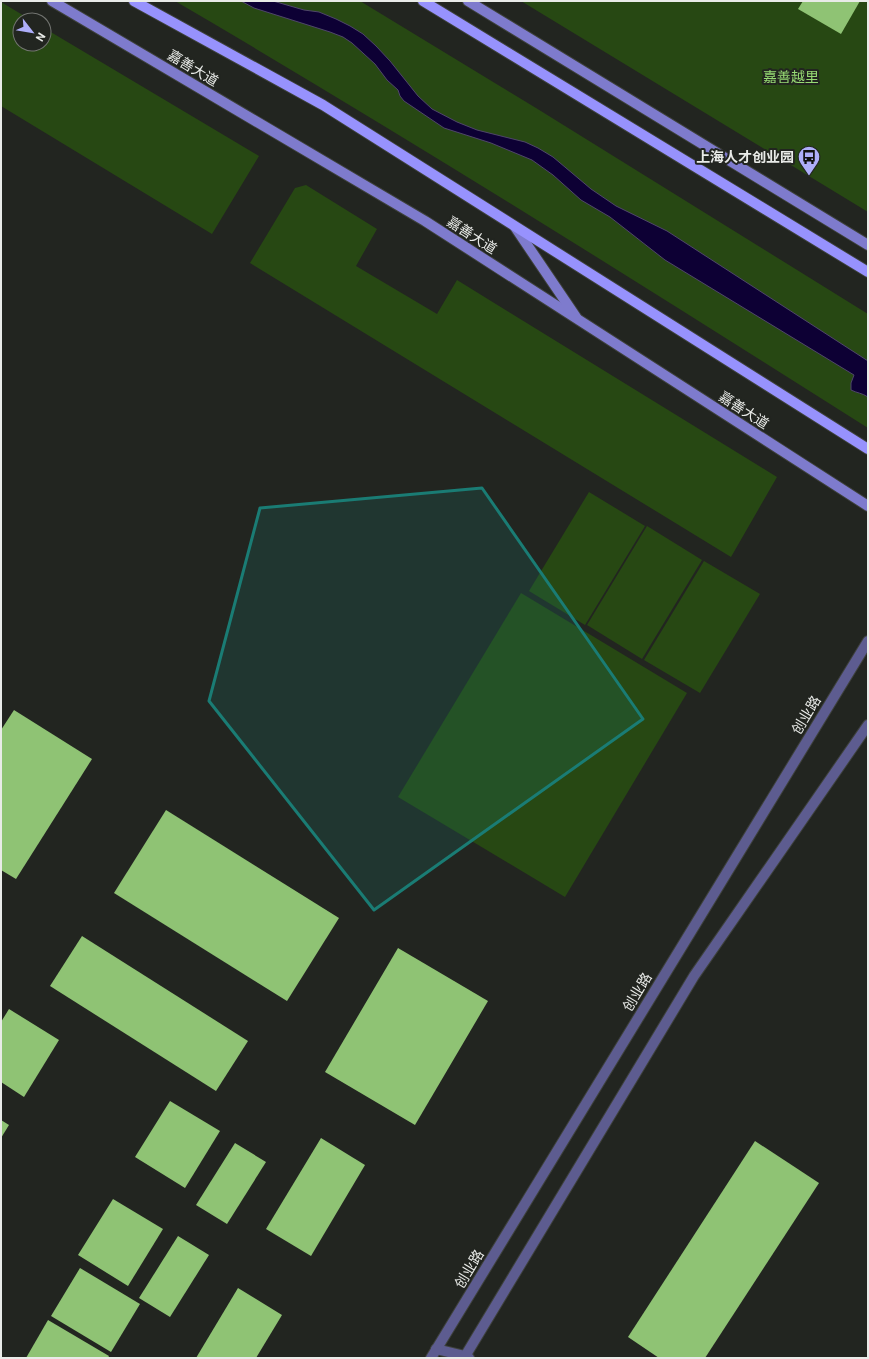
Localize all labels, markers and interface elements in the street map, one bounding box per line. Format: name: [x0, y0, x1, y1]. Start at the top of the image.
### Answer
north arrow: [12, 12, 52, 52]
text: N: [32, 30, 48, 44]
street label: 嘉善大道: [165, 47, 221, 89]
park label: 嘉善越里: [763, 69, 819, 85]
bus stop icon: 上海人才创业园: [796, 144, 822, 177]
place label: 上海人才创业园: [696, 149, 794, 165]
street label: 嘉善大道: [444, 213, 500, 257]
street label: 嘉善大道: [716, 388, 772, 432]
street label: 创业路: [788, 693, 824, 737]
street label: 创业路: [619, 970, 655, 1014]
street label: 创业路: [451, 1247, 487, 1291]

